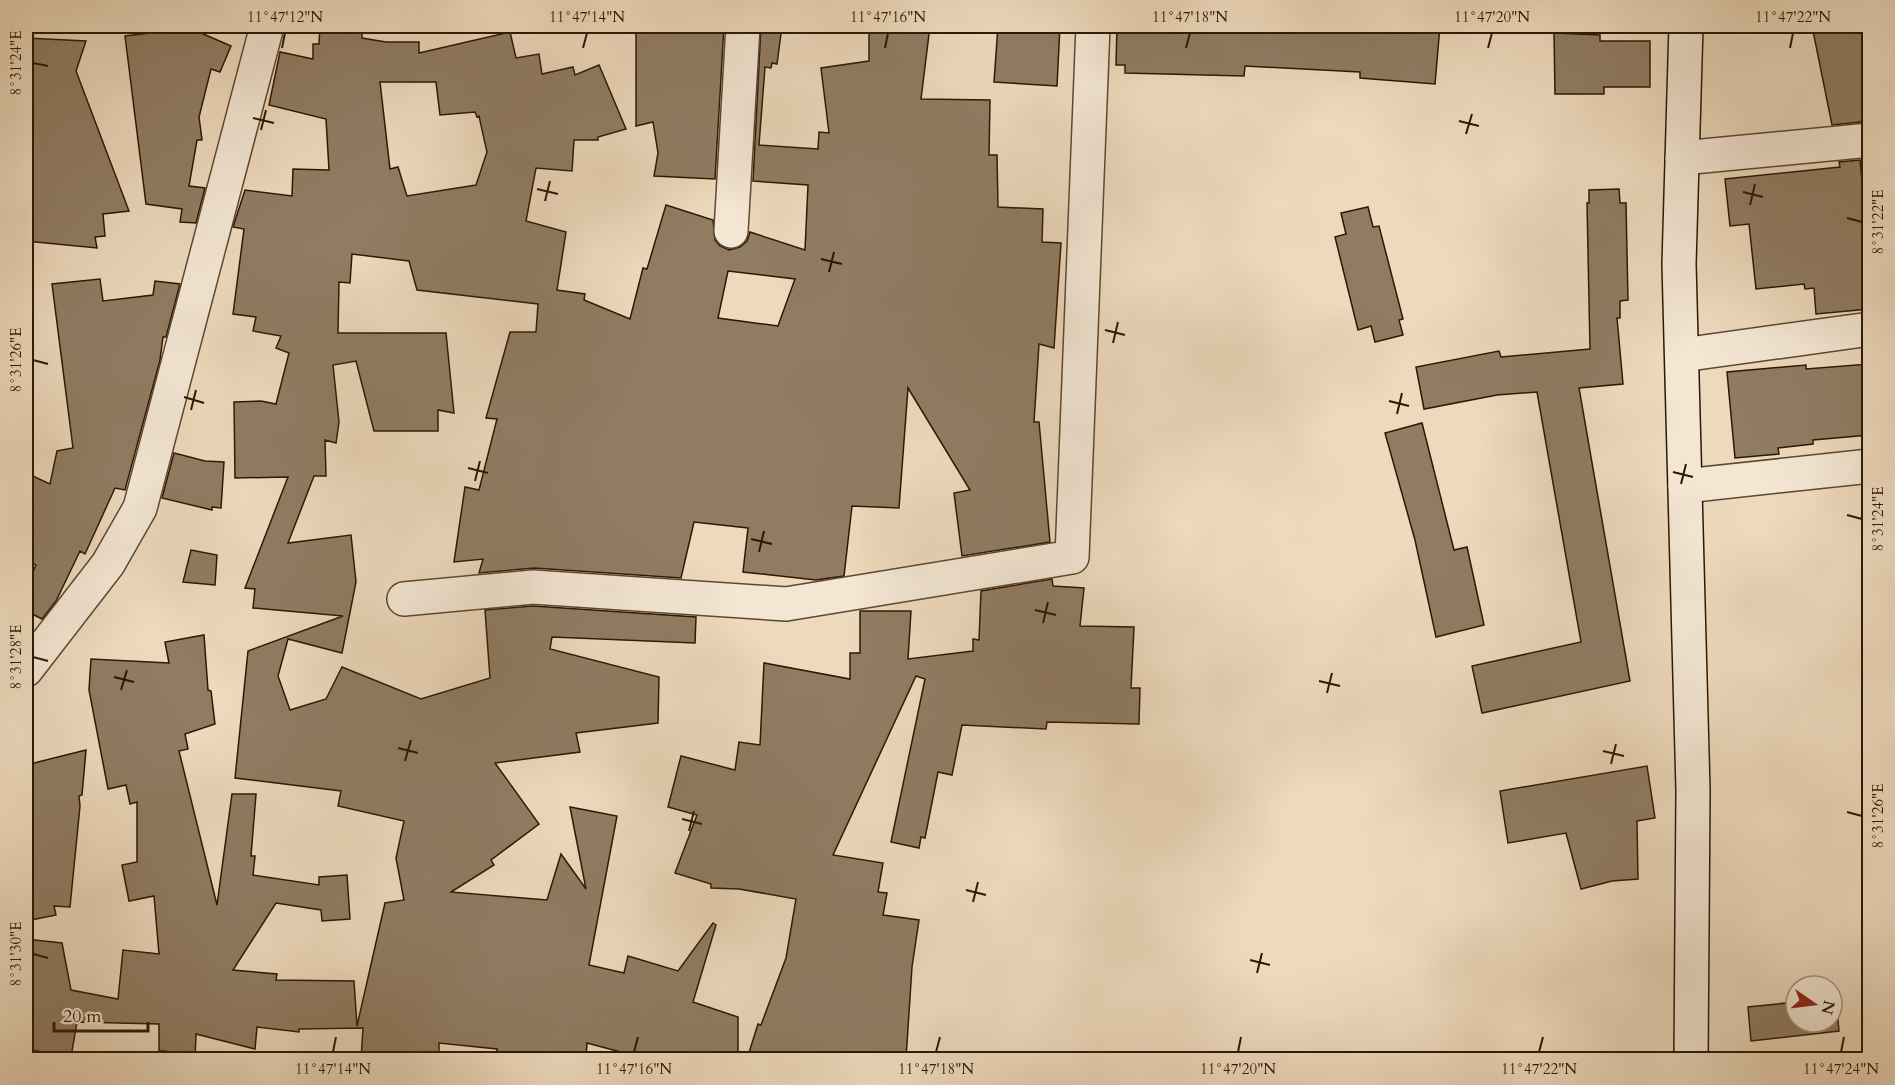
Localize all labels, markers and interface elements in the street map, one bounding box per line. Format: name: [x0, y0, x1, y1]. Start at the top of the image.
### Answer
text: 11°47'12"N: [247, 7, 323, 27]
text: 11°47'14"N: [549, 7, 625, 27]
text: 11°47'16"N: [850, 7, 926, 27]
text: 11°47'18"N: [1152, 7, 1228, 27]
text: 11°47'20"N: [1454, 7, 1530, 27]
text: 11°47'22"N: [1755, 7, 1831, 27]
text: 8°31'24"E: [6, 31, 26, 95]
text: 8°31'22"E: [1868, 190, 1888, 254]
text: 8°31'26"E: [6, 328, 26, 392]
text: 8°31'24"E: [1868, 487, 1888, 551]
text: 8°31'28"E: [6, 625, 26, 689]
text: 8°31'26"E: [1868, 784, 1888, 848]
text: 8°31'30"E: [6, 922, 26, 986]
north arrow: [1784, 974, 1844, 1034]
scale bar: [54, 995, 148, 1033]
text: N: [1815, 998, 1840, 1017]
text: 20 m: [63, 1004, 102, 1029]
text: 11°47'14"N: [295, 1059, 371, 1079]
text: 11°47'16"N: [596, 1059, 672, 1079]
text: 11°47'18"N: [898, 1059, 974, 1079]
text: 11°47'20"N: [1200, 1059, 1276, 1079]
text: 11°47'22"N: [1501, 1059, 1577, 1079]
text: 11°47'24"N: [1803, 1059, 1879, 1079]

